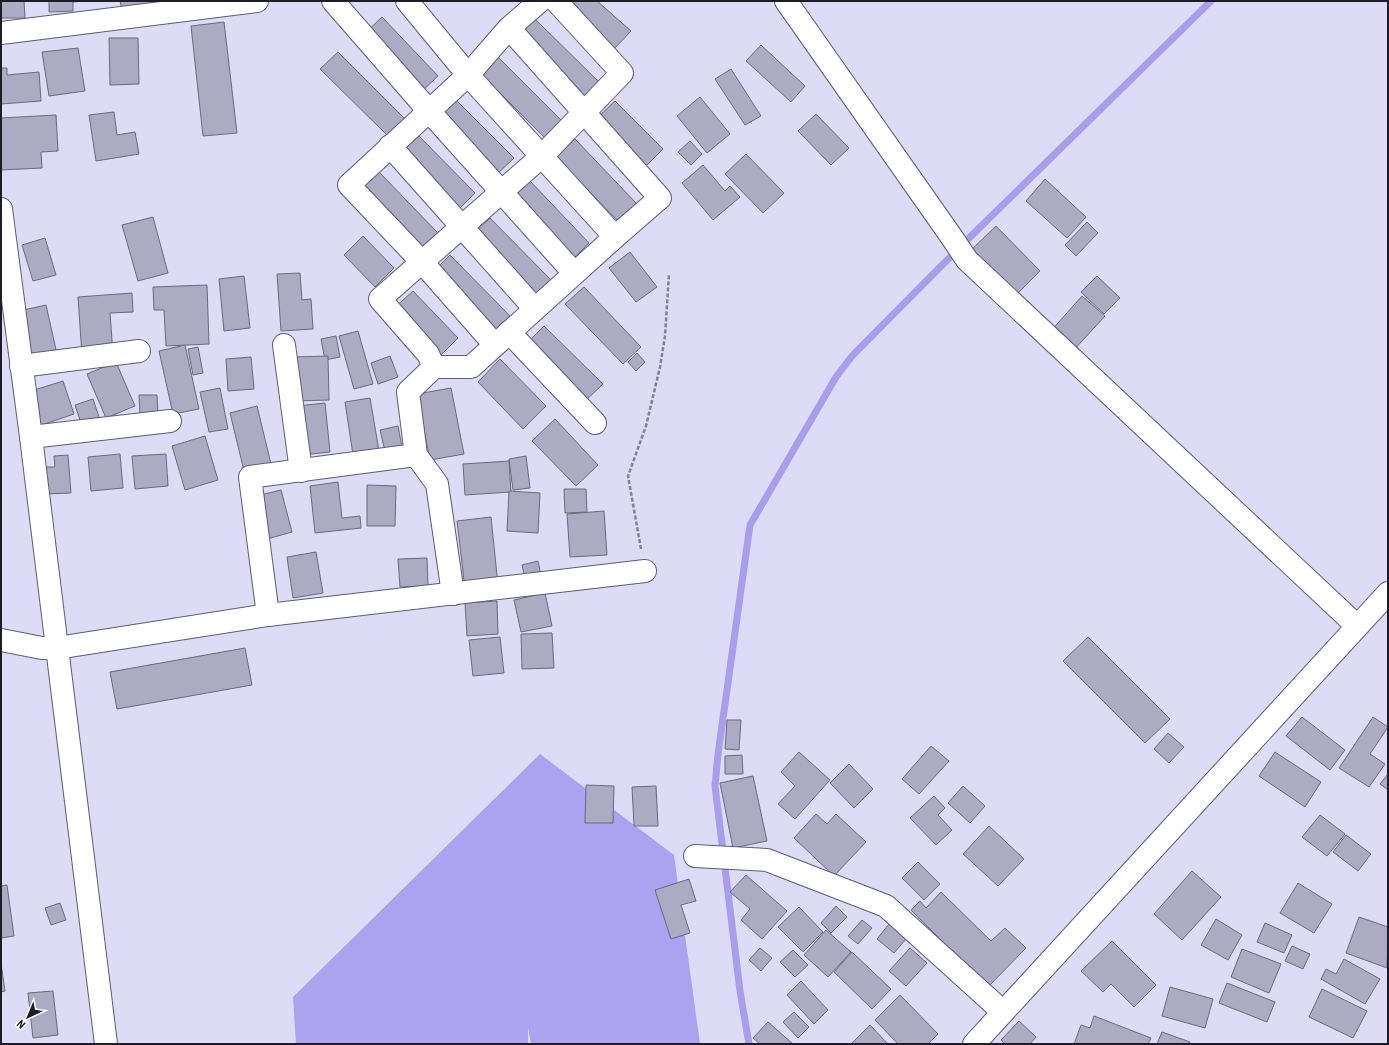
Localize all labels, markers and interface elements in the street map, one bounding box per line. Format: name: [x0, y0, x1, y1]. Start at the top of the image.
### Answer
north arrow: [8, 997, 48, 1037]
text: N: [14, 1017, 28, 1031]

